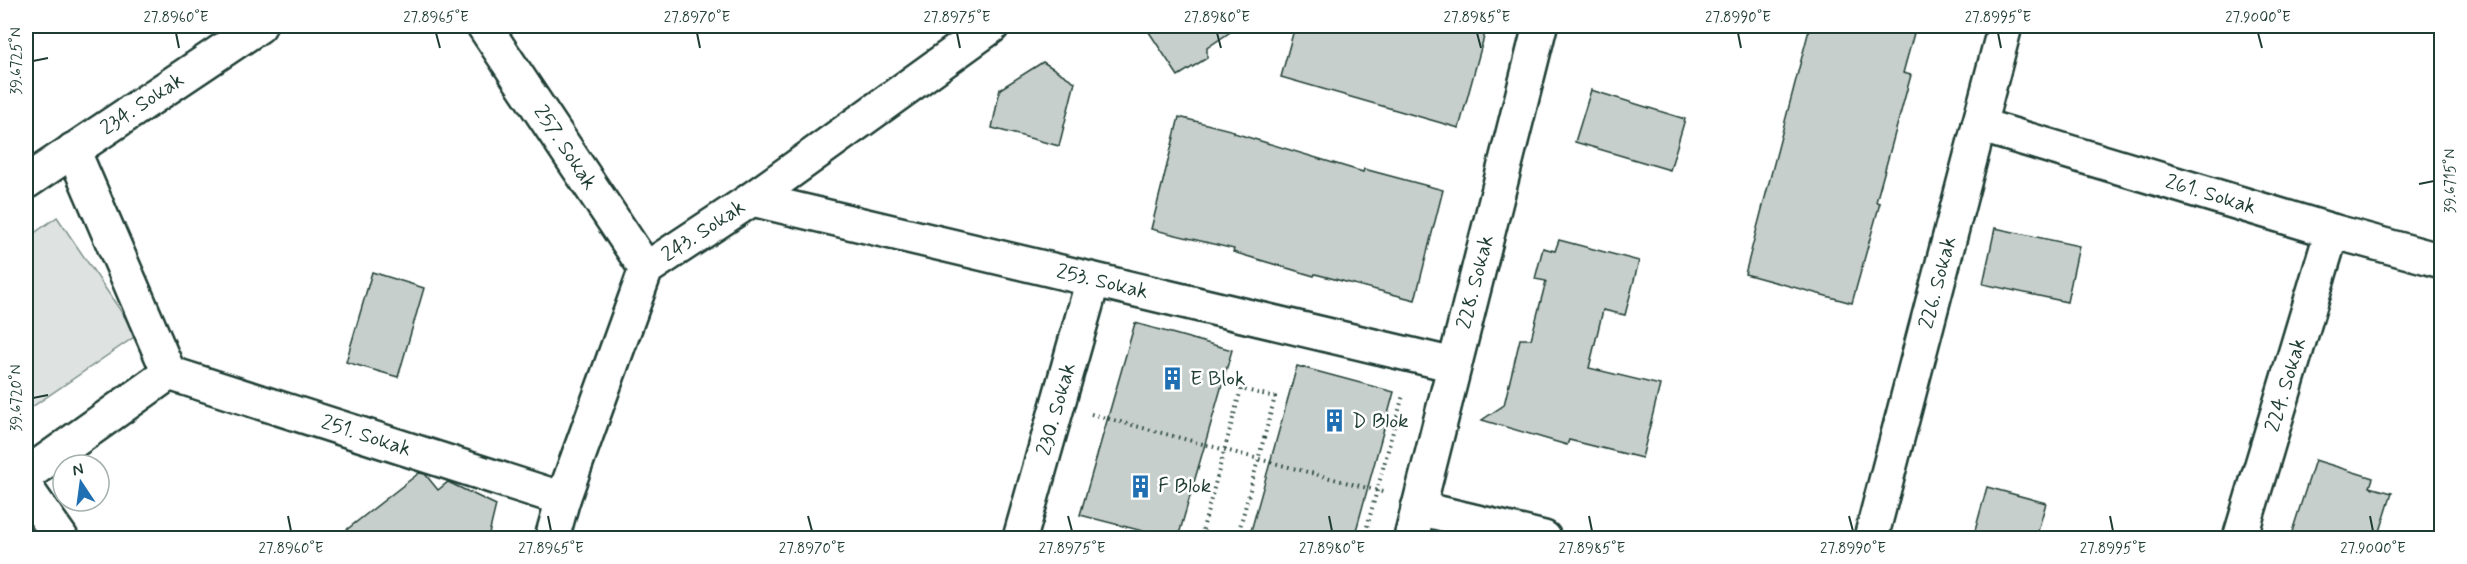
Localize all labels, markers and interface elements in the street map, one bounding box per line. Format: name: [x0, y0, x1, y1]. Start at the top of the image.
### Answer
text: 27.8960°E: [143, 8, 209, 28]
text: 27.8965°E: [403, 8, 469, 28]
text: 27.8970°E: [664, 8, 730, 28]
text: 27.8975°E: [923, 8, 991, 28]
text: 27.8980°E: [1184, 8, 1250, 28]
text: 27.8985°E: [1444, 8, 1511, 28]
text: 27.8990°E: [1705, 8, 1771, 28]
text: 27.8995°E: [1965, 8, 2032, 28]
text: 27.9000°E: [2225, 8, 2291, 28]
text: 39.6725°N: [7, 27, 27, 95]
street label: 234. Sokak: [95, 66, 190, 142]
street label: 257. Sokak: [527, 100, 603, 195]
text: 39.6715°N: [2441, 149, 2461, 213]
street label: 261. Sokak: [2162, 168, 2259, 221]
street label: 243. Sokak: [656, 193, 751, 269]
street label: 228. Sokak: [1450, 232, 1501, 332]
street label: 226. Sokak: [1912, 233, 1963, 332]
street label: 253. Sokak: [1054, 257, 1151, 306]
street label: 224. Sokak: [2259, 334, 2313, 435]
street label: 230. Sokak: [1030, 360, 1083, 459]
text: 39.6720°N: [7, 365, 27, 431]
place label: E Blok: [1190, 365, 1245, 393]
building icon: E Blok: [1159, 366, 1185, 392]
place label: D Blok: [1352, 407, 1409, 435]
building icon: D Blok: [1321, 408, 1347, 434]
street label: 251. Sokak: [318, 409, 415, 464]
north arrow: [51, 453, 111, 513]
text: N: [70, 458, 86, 481]
place label: F Blok: [1158, 472, 1212, 500]
building icon: F Blok: [1127, 473, 1153, 499]
text: 27.8960°E: [258, 539, 324, 559]
text: 27.8965°E: [518, 539, 584, 559]
text: 27.8970°E: [779, 539, 845, 559]
text: 27.8975°E: [1038, 539, 1106, 559]
text: 27.8980°E: [1299, 539, 1365, 559]
text: 27.8985°E: [1559, 539, 1626, 559]
text: 27.8990°E: [1820, 539, 1886, 559]
text: 27.8995°E: [2080, 539, 2147, 559]
text: 27.9000°E: [2340, 539, 2406, 559]

